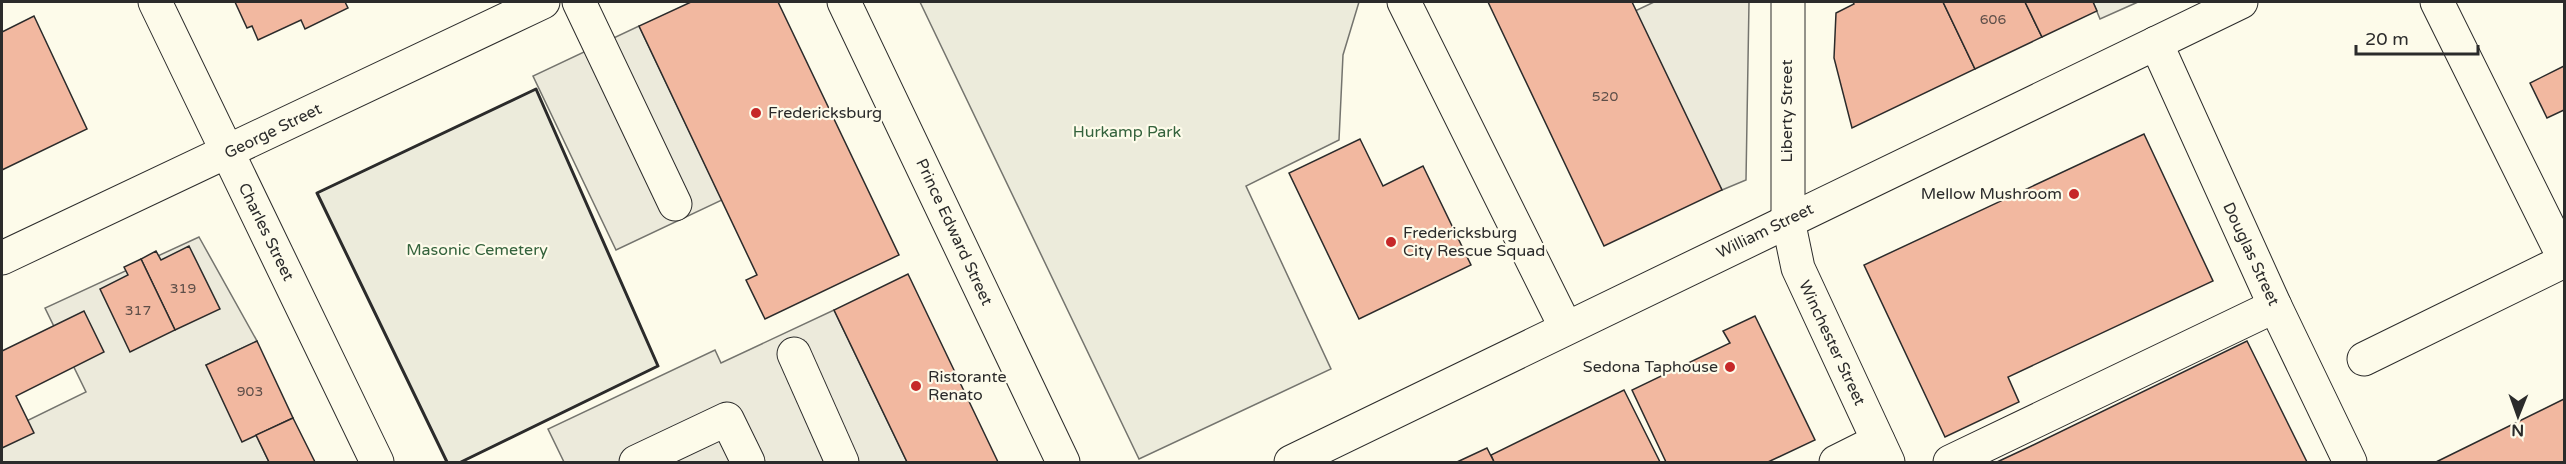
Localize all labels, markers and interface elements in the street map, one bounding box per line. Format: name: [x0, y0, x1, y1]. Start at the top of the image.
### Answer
house number: 606: [1980, 11, 2006, 28]
scale bar: [2356, 18, 2478, 56]
text: 20 m: [2365, 28, 2409, 50]
street label: Liberty Street: [1777, 60, 1797, 163]
house number: 520: [1592, 88, 1618, 105]
street label: George Street: [221, 99, 325, 163]
place label: Fredericksburg: [768, 103, 882, 123]
marker: Fredericksburg: [749, 106, 763, 120]
park label: Hurkamp Park: [1073, 122, 1181, 142]
street label: Prince Edward Street: [911, 155, 997, 309]
street label: Charles Street: [234, 180, 298, 284]
place label: Mellow Mushroom: [1921, 184, 2062, 204]
marker: Mellow Mushroom: [2067, 187, 2081, 201]
street label: William Street: [1713, 199, 1817, 263]
street label: Douglas Street: [2218, 199, 2284, 309]
place label: Fredericksburg City Rescue Squad: [1403, 223, 1545, 261]
marker: Fredericksburg City Rescue Squad: [1384, 235, 1398, 249]
park label: Masonic Cemetery: [406, 240, 548, 260]
street label: Winchester Street: [1794, 277, 1870, 409]
house number: 319: [170, 280, 196, 297]
house number: 317: [125, 302, 151, 319]
place label: Sedona Taphouse: [1583, 357, 1718, 377]
marker: Sedona Taphouse: [1723, 360, 1737, 374]
place label: Ristorante Renato: [928, 367, 1006, 405]
marker: Ristorante Renato: [909, 379, 923, 393]
house number: 903: [237, 383, 263, 400]
north arrow: [2488, 386, 2548, 446]
text: N: [2511, 420, 2524, 440]

